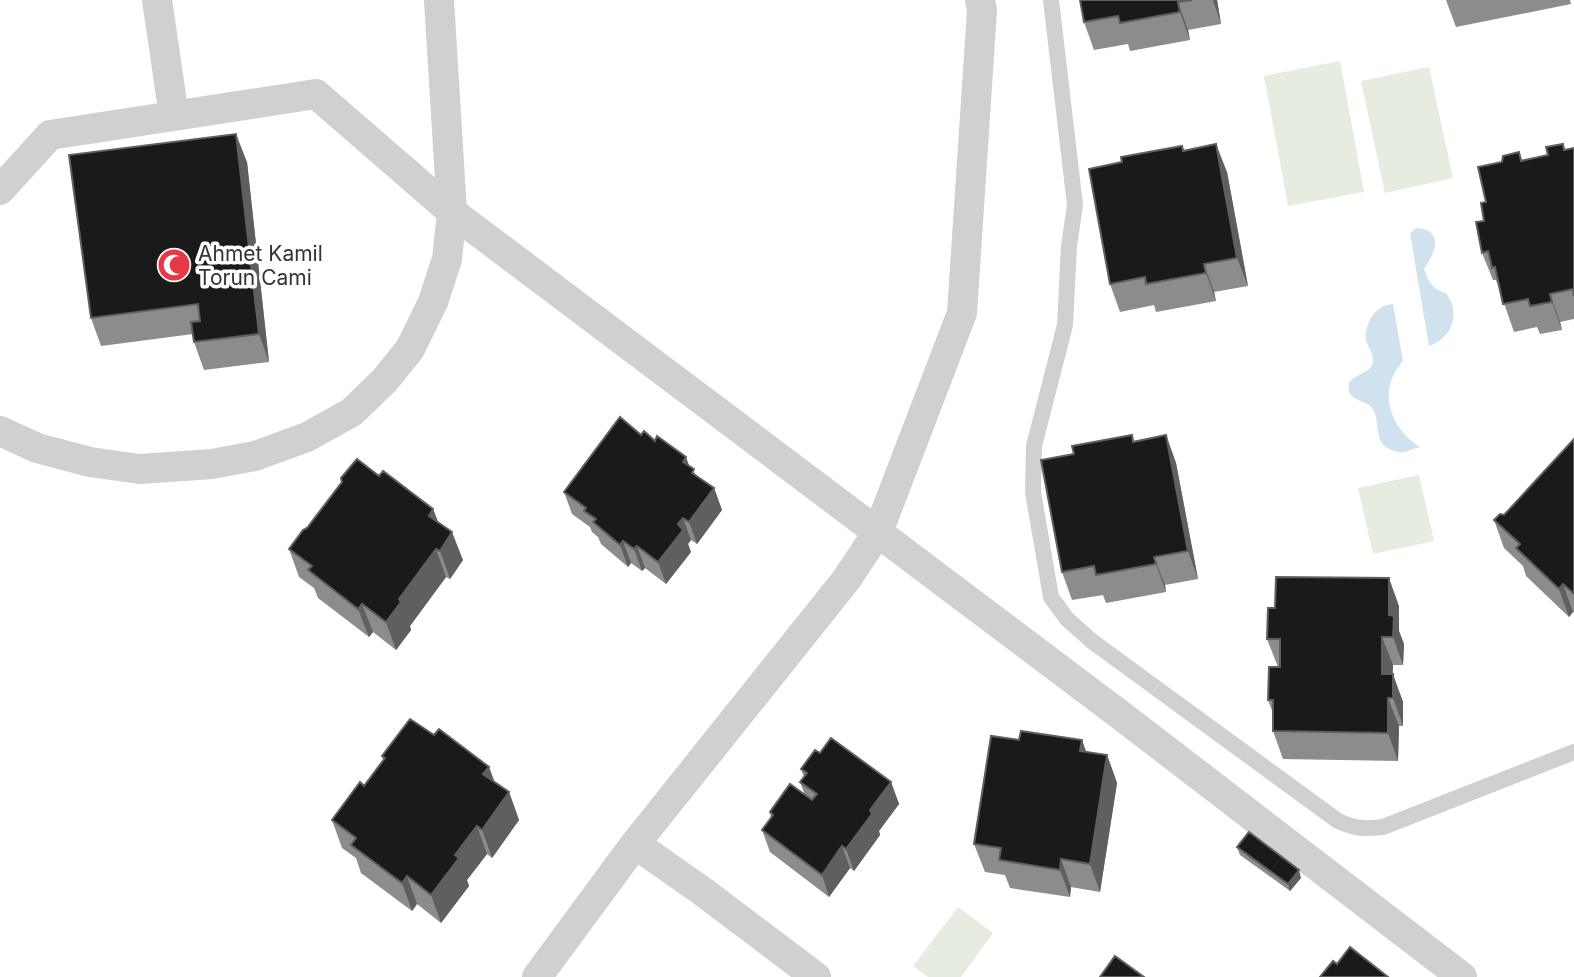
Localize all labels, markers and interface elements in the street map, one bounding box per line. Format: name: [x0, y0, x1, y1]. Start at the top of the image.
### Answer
place label: Ahmet Kamil Torun Cami: [198, 241, 323, 290]
mosque icon: Ahmet Kamil Torun Cami: [155, 246, 193, 284]

